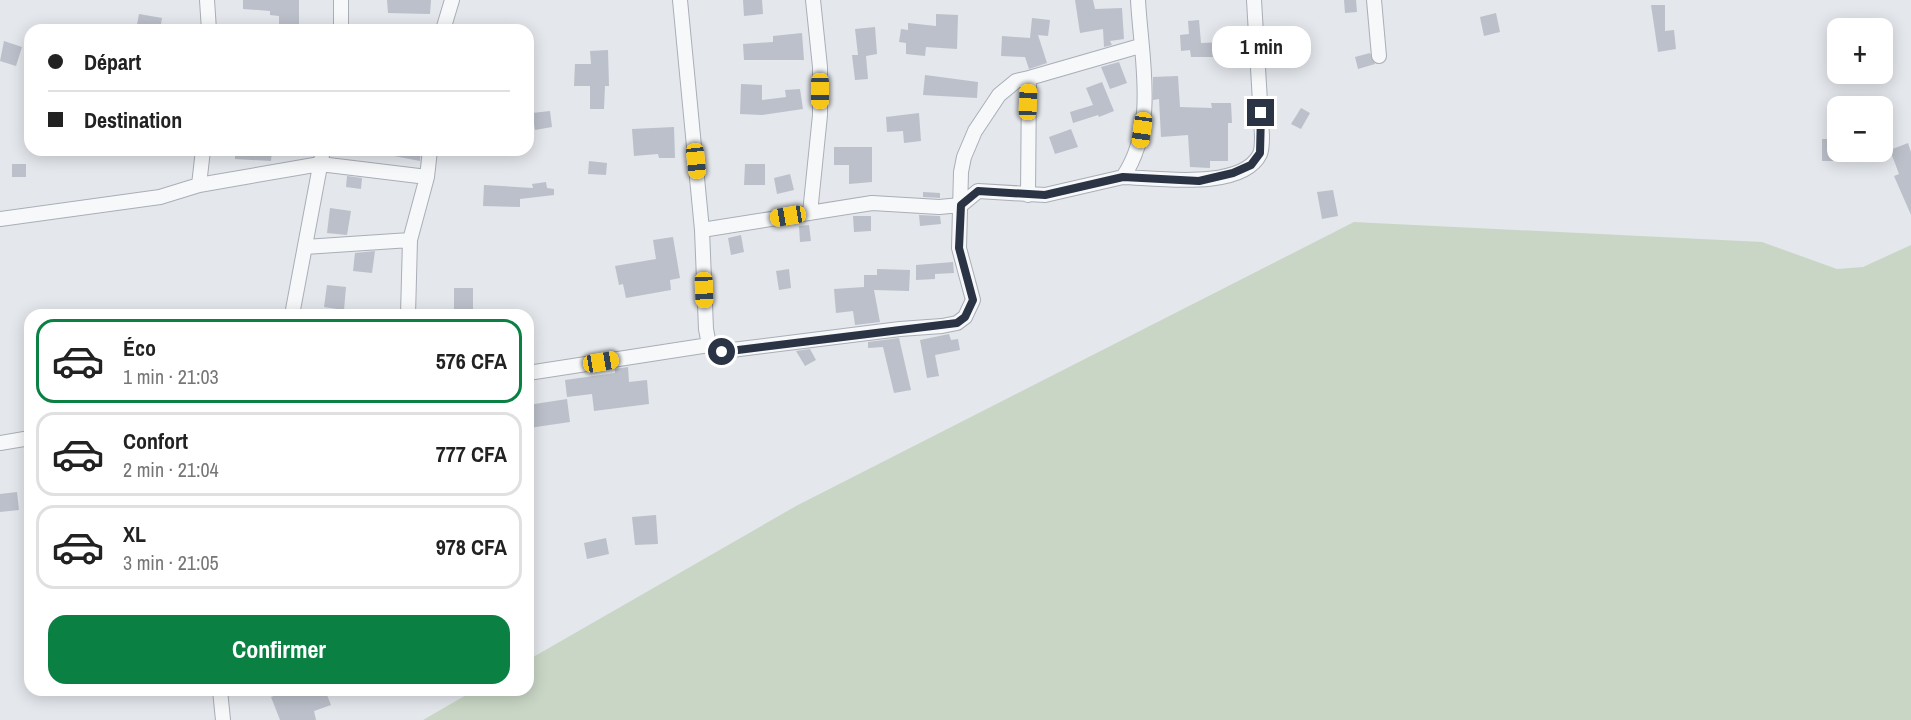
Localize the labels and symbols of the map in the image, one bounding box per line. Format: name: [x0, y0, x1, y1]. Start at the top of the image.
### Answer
callout: 1 min: [1212, 26, 1310, 68]
car: [811, 73, 829, 109]
car: [1018, 84, 1038, 120]
route end: [1247, 99, 1274, 126]
car: [1131, 111, 1153, 149]
car: [685, 142, 707, 180]
car: [769, 204, 807, 228]
car: [694, 272, 714, 308]
route start: [708, 338, 735, 365]
car: [582, 350, 620, 374]

